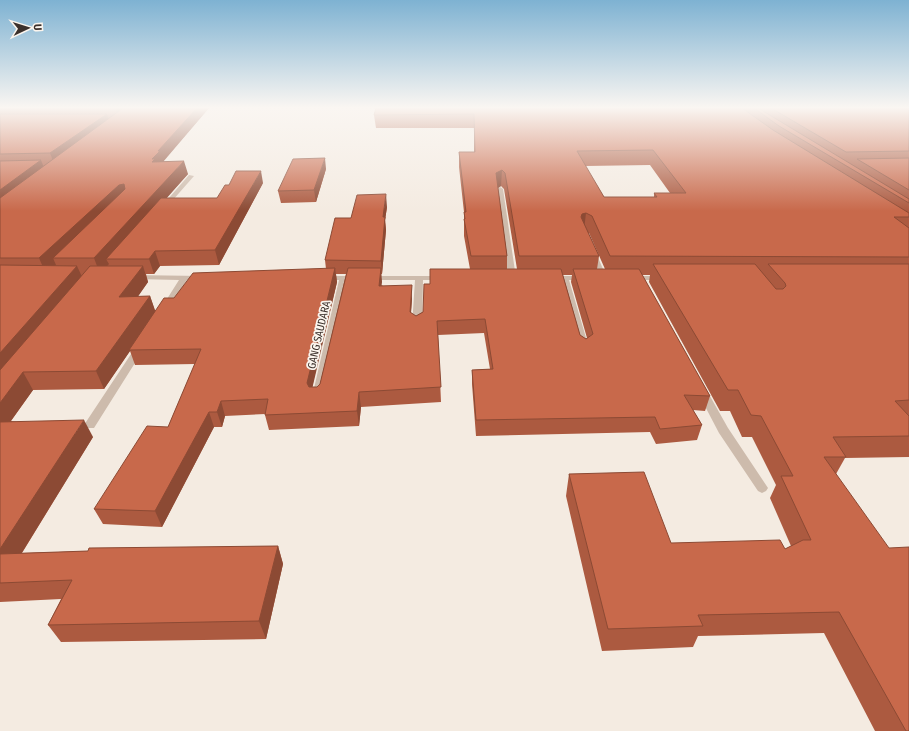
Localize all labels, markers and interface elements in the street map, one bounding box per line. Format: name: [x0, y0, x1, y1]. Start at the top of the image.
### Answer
north arrow: [8, 8, 48, 48]
text: U: [31, 24, 44, 31]
street label: GANG SAUDARA: [305, 300, 333, 370]

